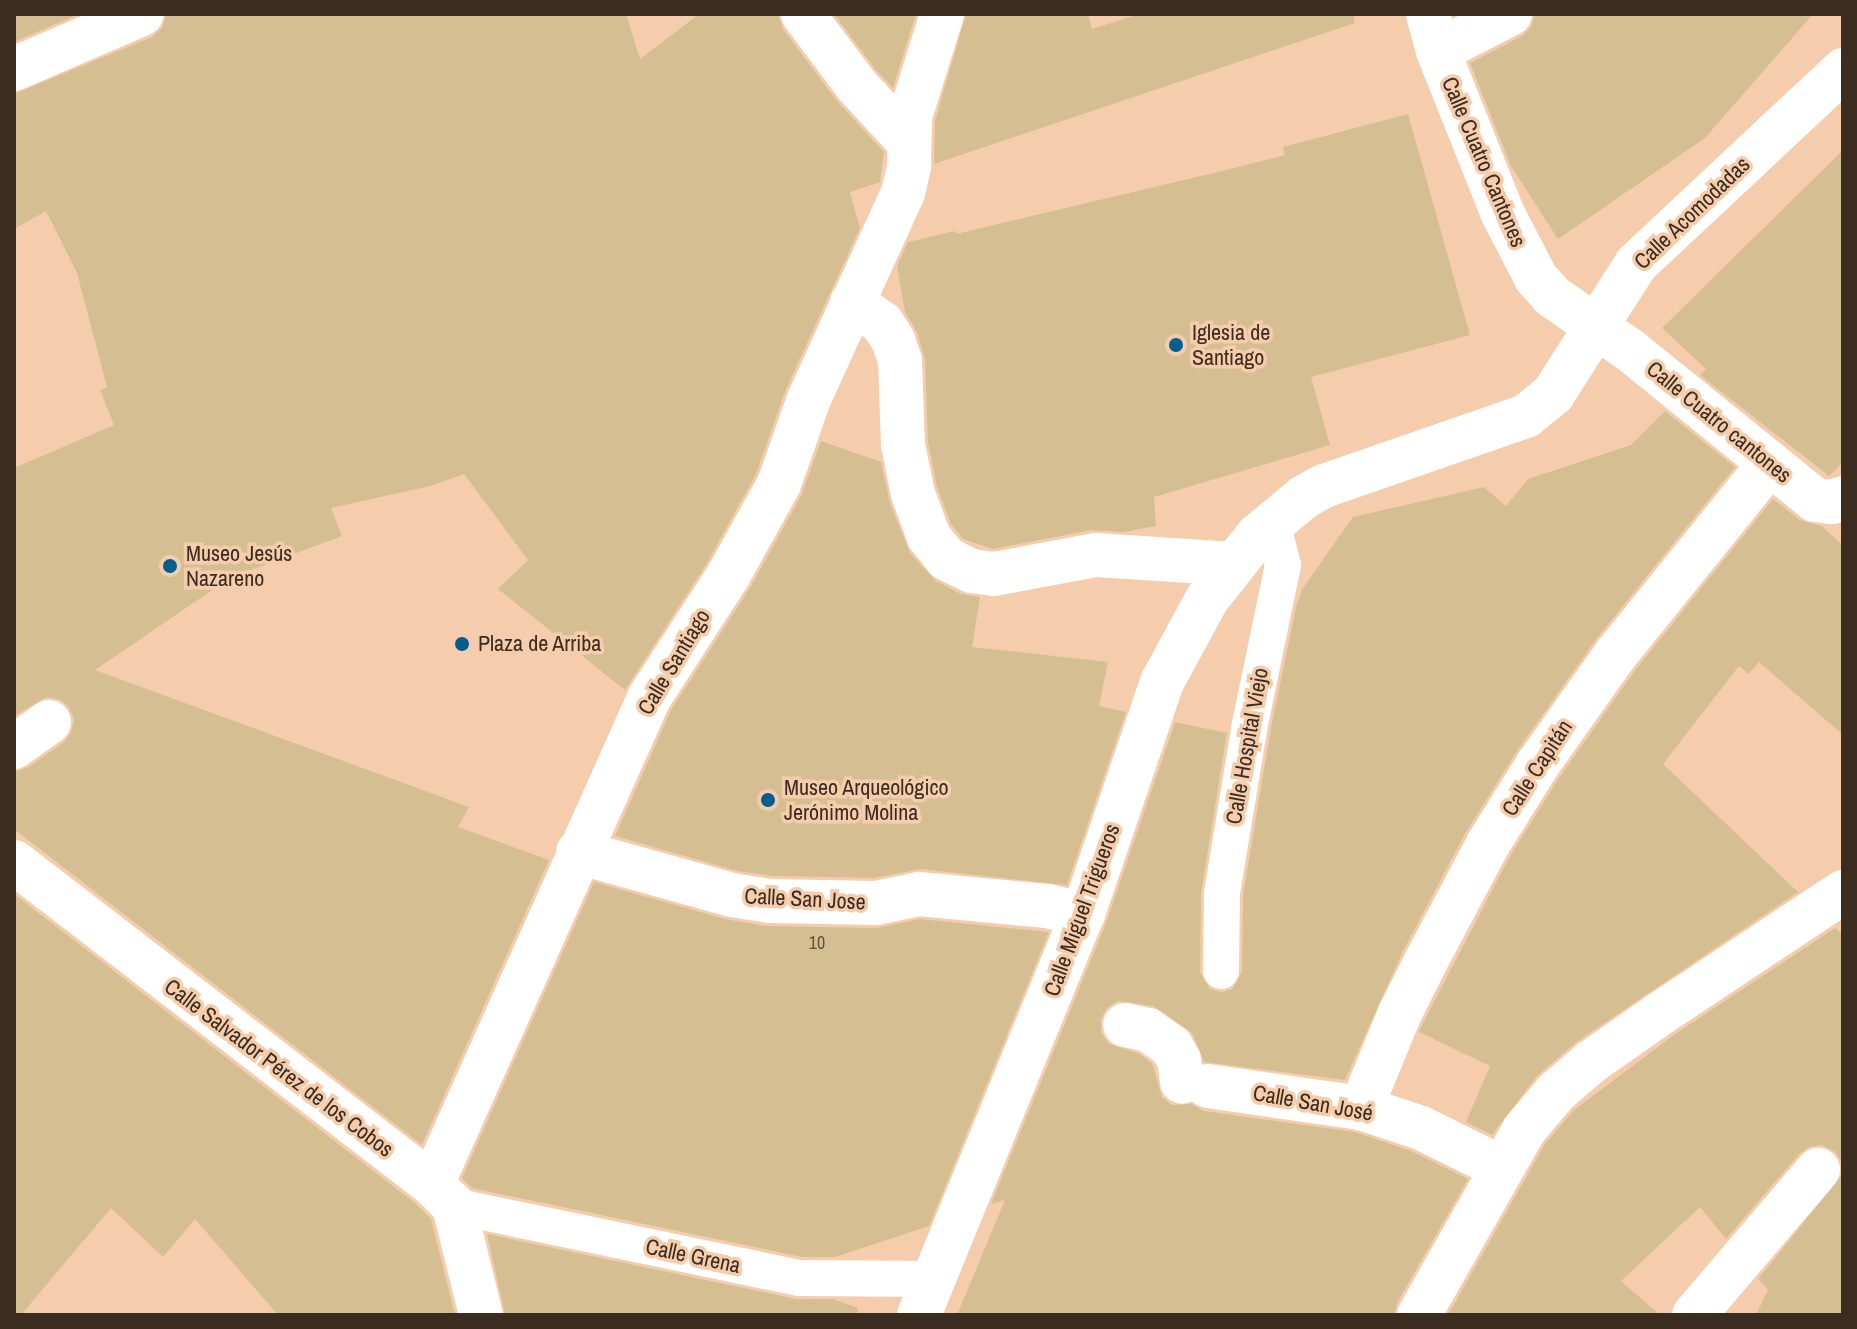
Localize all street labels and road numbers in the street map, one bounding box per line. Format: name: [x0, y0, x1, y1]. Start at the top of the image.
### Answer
street label: Calle Cuatro Cantones: [1436, 73, 1532, 251]
street label: Calle Acomodadas: [1628, 151, 1756, 275]
street label: Calle Cuatro cantones: [1641, 356, 1797, 488]
street label: Calle Santiago: [632, 604, 716, 720]
street label: Calle Hospital Viejo: [1220, 666, 1274, 826]
street label: Calle Capitán: [1496, 715, 1578, 821]
street label: Calle Miguel Trigueros: [1039, 820, 1125, 1000]
street label: Calle San Jose: [744, 883, 866, 915]
street label: Calle Salvador Pérez de los Cobos: [159, 973, 399, 1163]
street label: Calle San José: [1251, 1079, 1375, 1127]
street label: Calle Grena: [643, 1233, 743, 1279]

